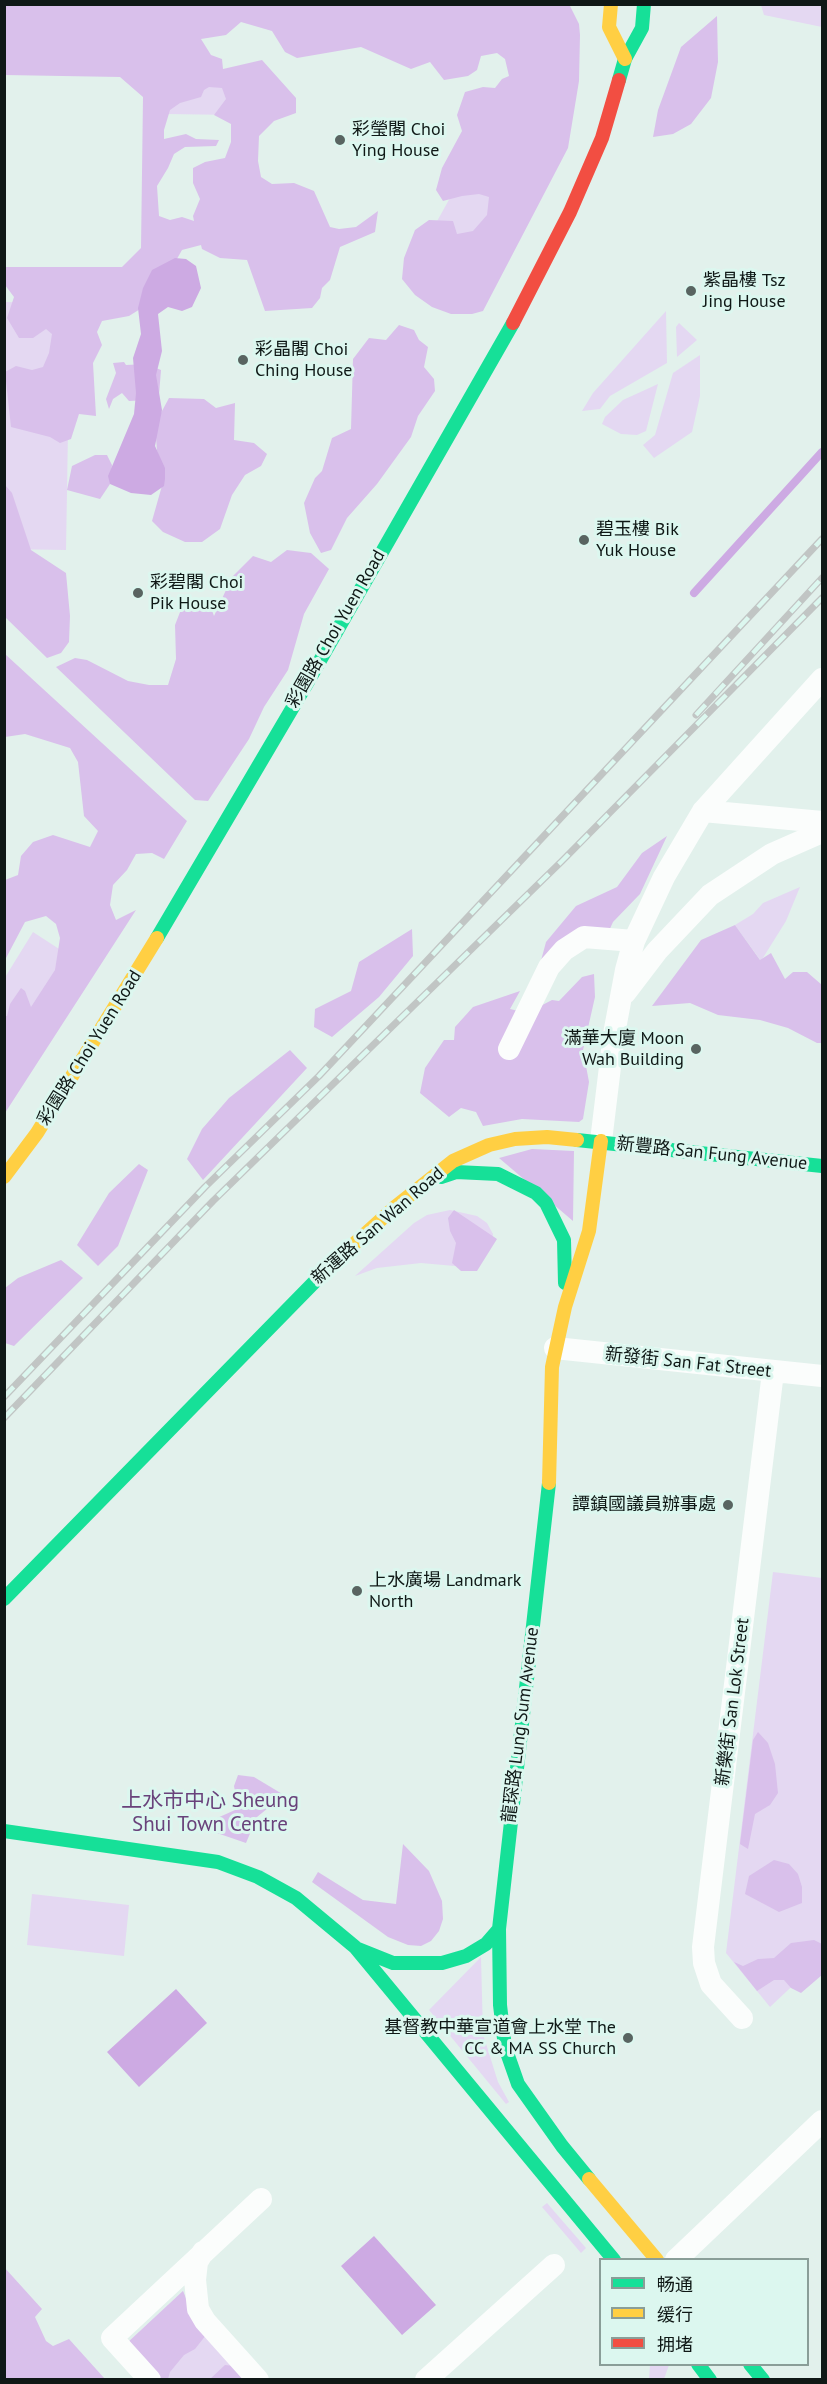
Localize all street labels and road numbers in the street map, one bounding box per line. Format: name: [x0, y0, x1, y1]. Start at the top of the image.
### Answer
street label: 彩園路 Choi Yuen Road: [282, 546, 390, 712]
street label: 彩園路 Choi Yuen Road: [34, 967, 146, 1129]
street label: 新豐路 San Fung Avenue: [616, 1133, 808, 1175]
street label: 新運路 San Wan Road: [308, 1163, 448, 1289]
street label: 新發街 San Fat Street: [604, 1344, 772, 1382]
street label: 新樂街 San Lok Street: [712, 1617, 754, 1787]
street label: 龍琛路 Lung Sum Avenue: [498, 1626, 544, 1824]

